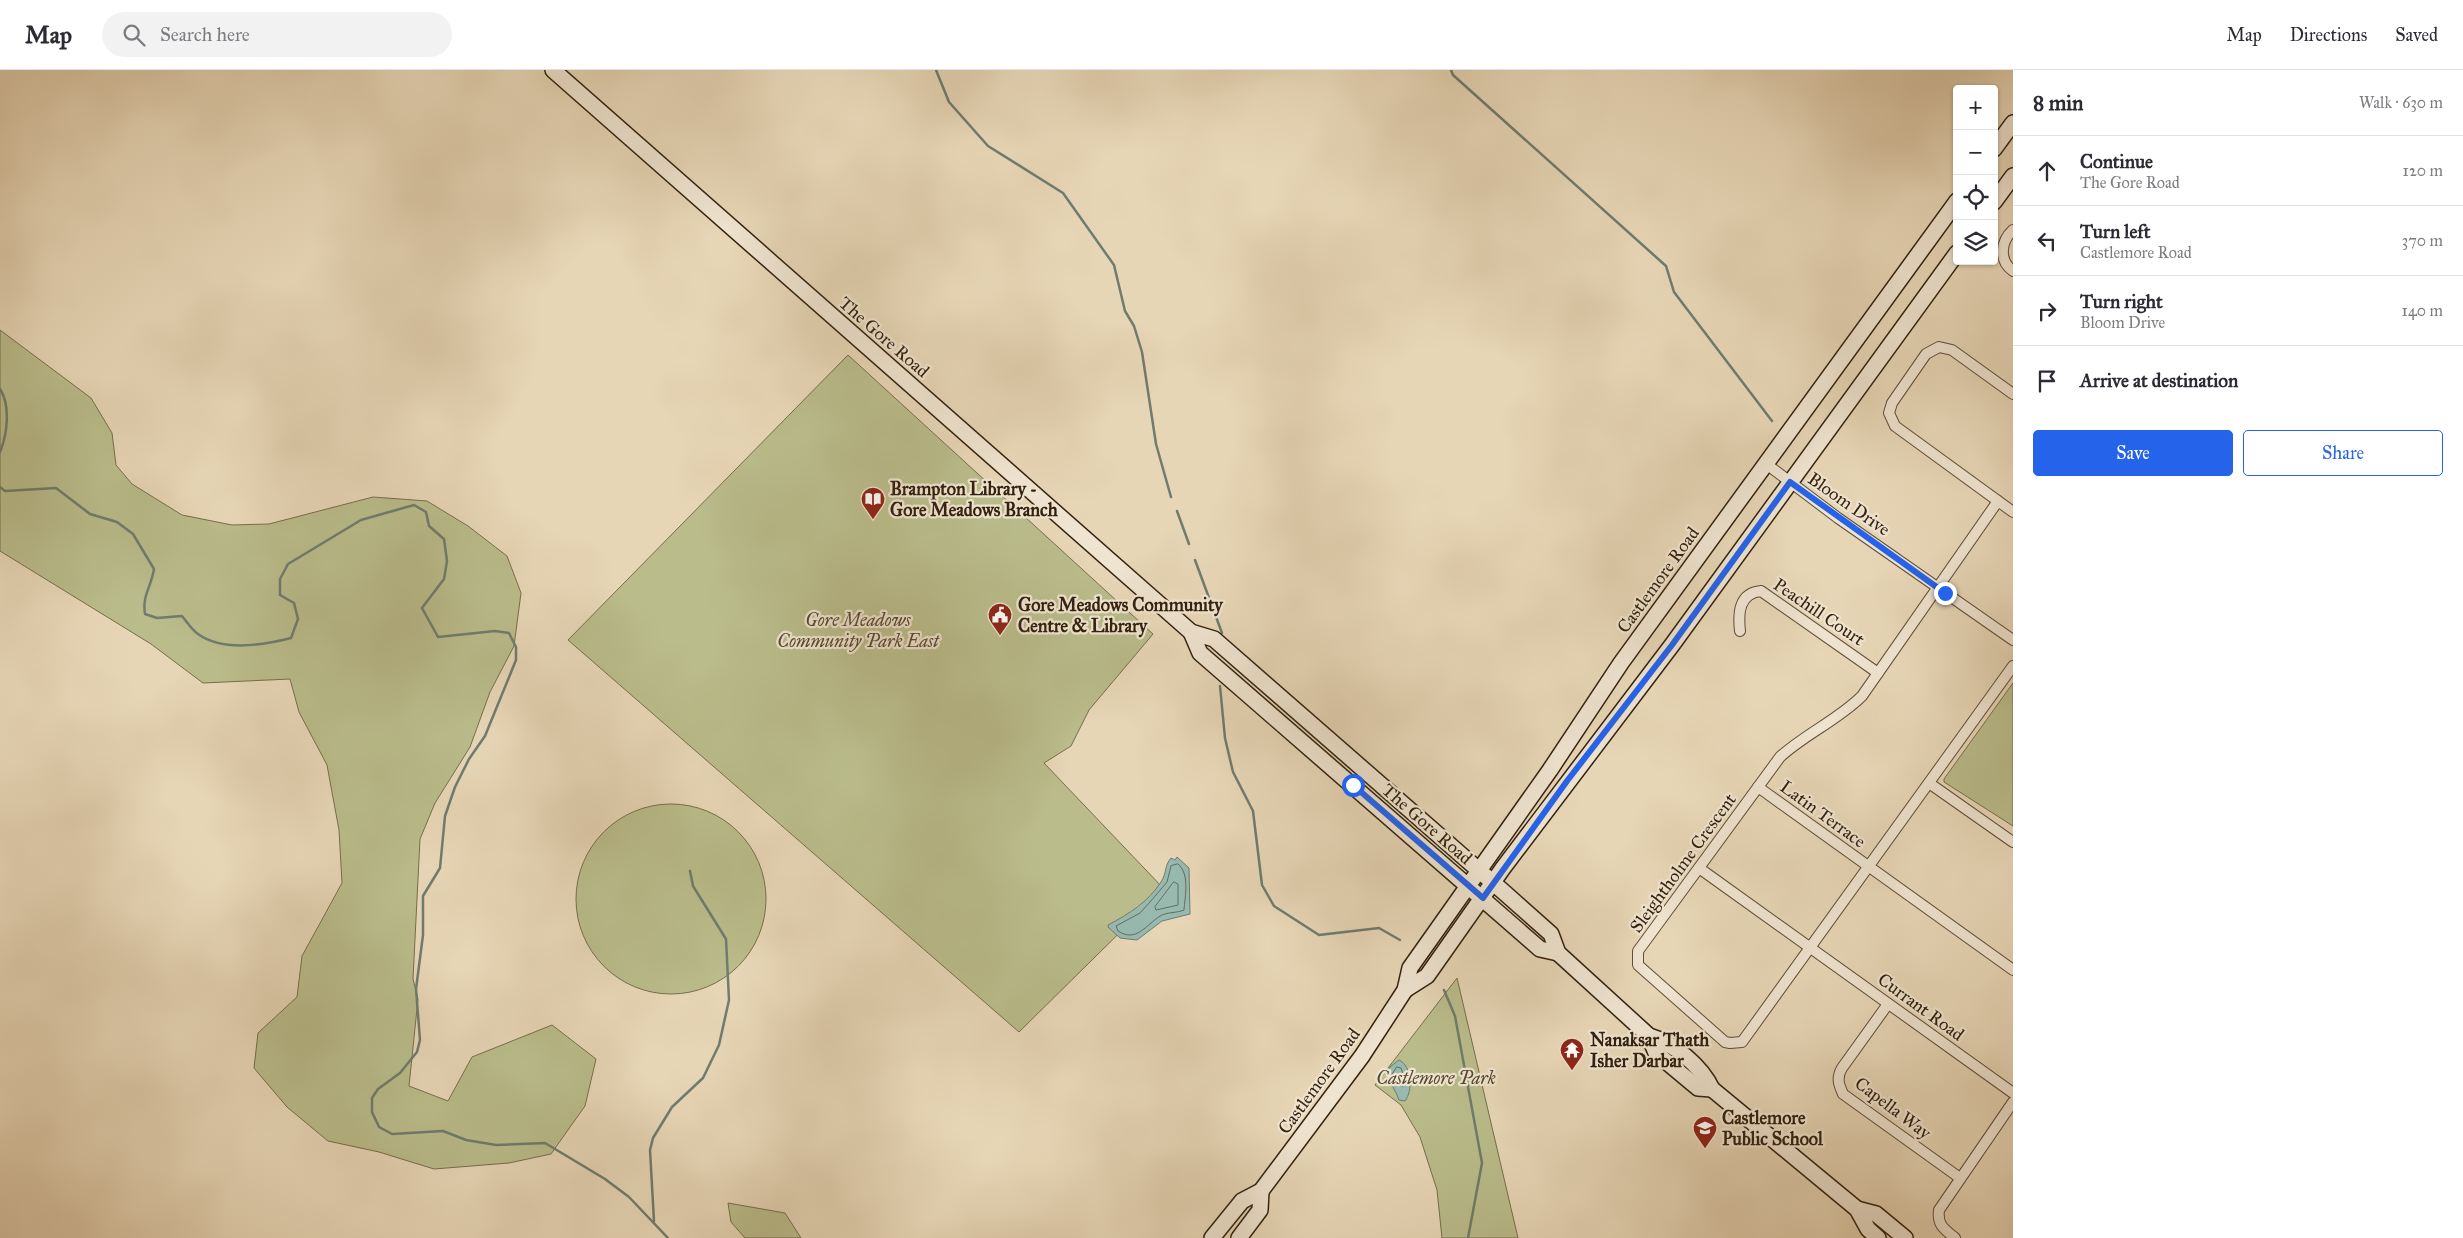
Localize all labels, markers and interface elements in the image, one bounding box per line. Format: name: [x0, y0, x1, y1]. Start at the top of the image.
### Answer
search box: [102, 12, 452, 57]
text: Map: [25, 20, 72, 50]
icon: search: [120, 21, 148, 49]
text: Search here: [160, 23, 250, 46]
text: Map: [2226, 24, 2262, 46]
text: Directions: [2290, 24, 2367, 46]
text: Saved: [2395, 24, 2438, 46]
map controls: [1953, 85, 1998, 265]
button: +: [1953, 85, 1998, 130]
text: 8 min: [2033, 90, 2083, 116]
text: Walk · 630 m: [2359, 93, 2443, 112]
button: −: [1953, 130, 1998, 175]
text: Continue: [2080, 150, 2153, 173]
icon: ahead: [2033, 157, 2061, 185]
text: 120 m: [2403, 161, 2443, 180]
text: The Gore Road: [2080, 173, 2180, 192]
button: locate: [1953, 175, 1998, 220]
button: layers: [1953, 220, 1998, 265]
text: Turn left: [2080, 220, 2150, 243]
icon: left: [2033, 227, 2061, 255]
text: 370 m: [2402, 231, 2443, 250]
text: Castlemore Road: [2080, 243, 2192, 262]
text: Turn right: [2080, 290, 2163, 313]
street label: The Gore Road: [834, 292, 934, 382]
icon: right: [2033, 297, 2061, 325]
text: 140 m: [2402, 301, 2443, 320]
text: Bloom Drive: [2080, 313, 2165, 332]
icon: arrive: [2033, 367, 2061, 395]
text: Arrive at destination: [2080, 369, 2238, 392]
button: Save: [2033, 430, 2233, 476]
button: Share: [2243, 430, 2443, 476]
street label: Bloom Drive: [1804, 468, 1894, 540]
place label: Brampton Library - Gore Meadows Branch: [890, 478, 1059, 521]
library icon: Brampton Library - Gore Meadows Branch: [860, 486, 886, 520]
street label: Castlemore Road: [1612, 523, 1704, 637]
street label: Peachill Court: [1769, 573, 1869, 651]
route end: [1934, 582, 1957, 605]
place label: Gore Meadows Community Centre & Library: [1018, 594, 1224, 638]
public building icon: Gore Meadows Community Centre & Library: [987, 602, 1013, 636]
park label: Gore Meadows Community Park East: [777, 609, 940, 652]
route start: [1342, 774, 1365, 797]
street label: Latin Terrace: [1776, 776, 1870, 852]
street label: The Gore Road: [1377, 779, 1477, 869]
street label: Sleightholme Crescent: [1625, 789, 1742, 938]
street label: Currant Road: [1874, 968, 1968, 1046]
street label: Castlemore Road: [1273, 1024, 1365, 1138]
place label: Nanaksar Thath Isher Darbar: [1590, 1029, 1710, 1072]
temple icon: Nanaksar Thath Isher Darbar: [1559, 1037, 1585, 1071]
park label: Castlemore Park: [1376, 1067, 1496, 1089]
street label: Capella Way: [1851, 1072, 1936, 1144]
place label: Castlemore Public School: [1722, 1107, 1824, 1150]
school or university icon: Castlemore Public School: [1692, 1115, 1718, 1149]

